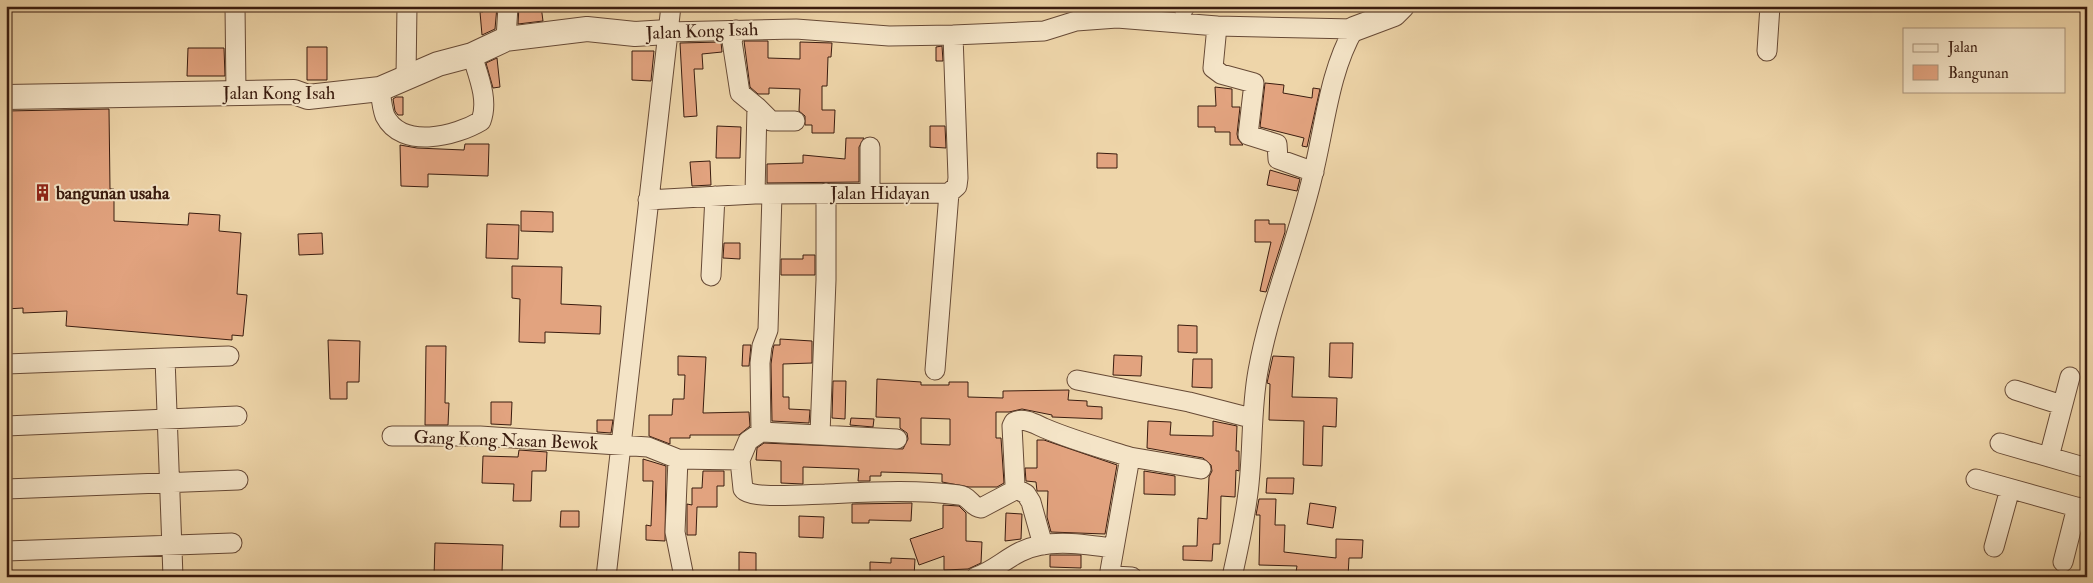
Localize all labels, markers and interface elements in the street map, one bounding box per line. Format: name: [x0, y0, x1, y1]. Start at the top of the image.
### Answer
street label: Jalan Kong Isah: [644, 18, 759, 45]
legend: [1903, 28, 2066, 92]
text: Jalan: [1947, 38, 1978, 58]
text: Bangunan: [1948, 64, 2009, 83]
street label: Jalan Kong Isah: [222, 82, 336, 105]
place label: bangunan usaha: [55, 182, 170, 205]
street label: Jalan Hidayan: [829, 182, 930, 205]
building icon: bangunan usaha: [32, 183, 52, 203]
street label: Gang Kong Nasan Bewok: [413, 426, 599, 455]

